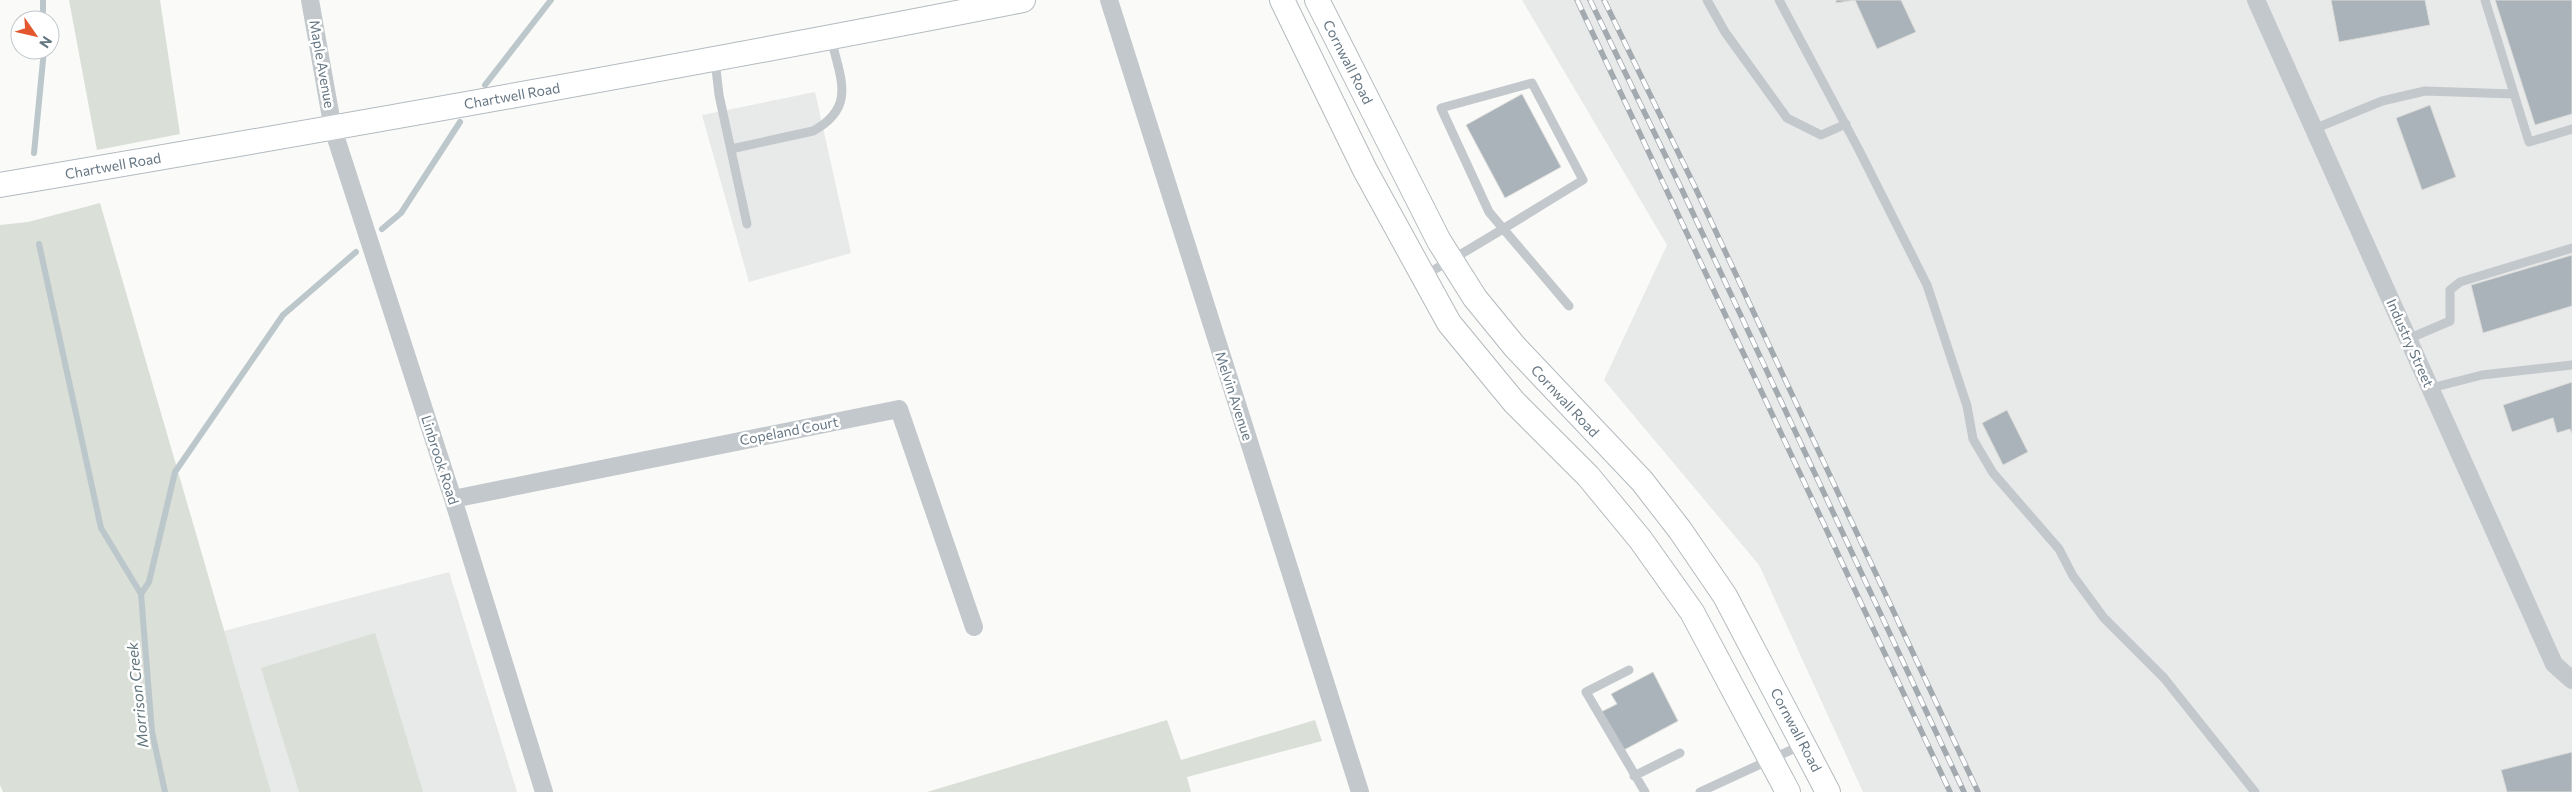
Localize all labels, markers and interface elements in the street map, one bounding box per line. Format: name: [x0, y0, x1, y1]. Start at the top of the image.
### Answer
north arrow: [10, 10, 60, 60]
street label: Cornwall Road: [1320, 17, 1377, 107]
street label: Maple Avenue: [306, 19, 339, 109]
text: N: [36, 33, 56, 52]
street label: Chartwell Road: [463, 79, 561, 112]
street label: Chartwell Road: [64, 149, 162, 182]
street label: Industry Street: [2383, 296, 2438, 390]
street label: Melvin Avenue: [1212, 349, 1257, 442]
street label: Cornwall Road: [1528, 361, 1603, 440]
street label: Linbrook Road: [418, 413, 463, 507]
street label: Copeland Court: [738, 413, 840, 448]
water label: Morrison Creek: [122, 640, 152, 749]
street label: Cornwall Road: [1767, 685, 1826, 775]

